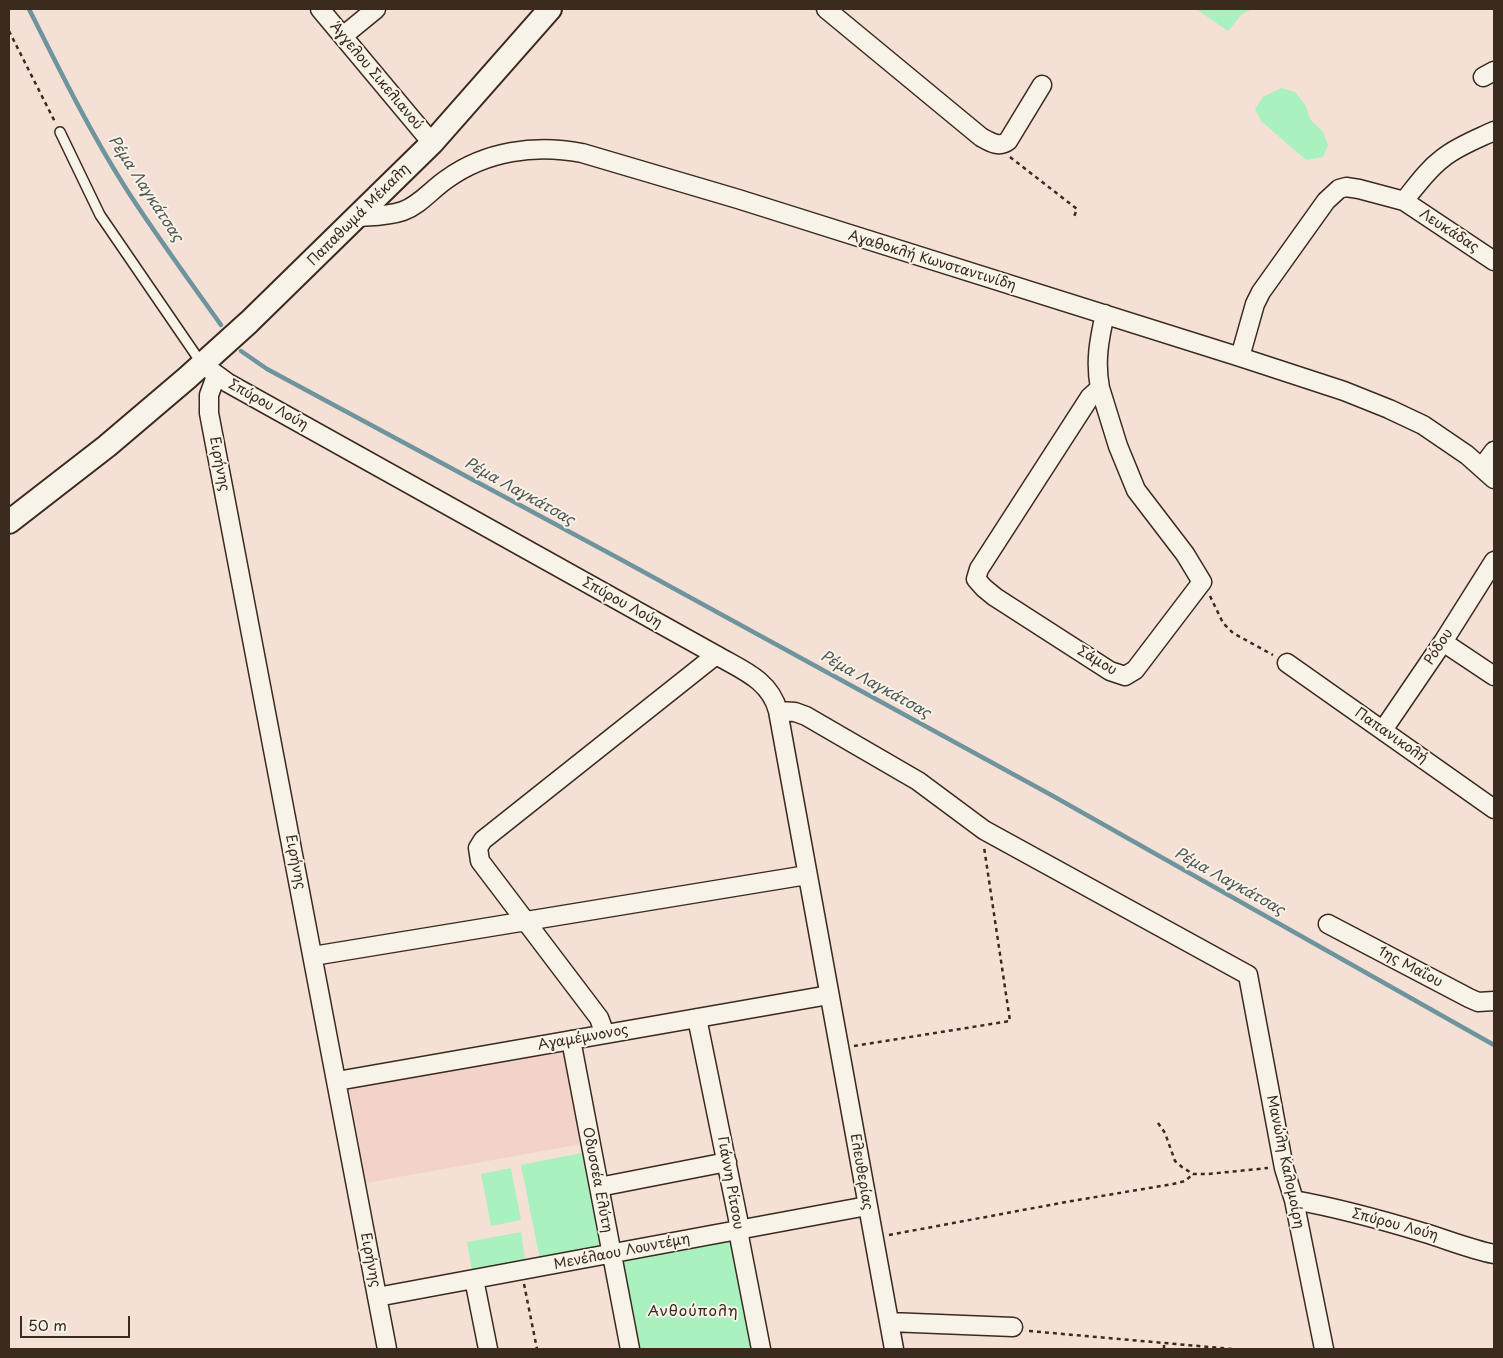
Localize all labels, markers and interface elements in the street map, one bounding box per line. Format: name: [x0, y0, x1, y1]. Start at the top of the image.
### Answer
street label: Άγγελου Σικελιανού: [326, 19, 426, 133]
water label: Ρέμα Λαγκάτσας: [104, 132, 186, 246]
street label: Παπαθωμά Μέκαλη: [305, 161, 413, 269]
street label: Λευκάδας: [1416, 206, 1482, 256]
street label: Αγαθοκλή Κωνσταντινίδη: [846, 227, 1018, 295]
street label: Σπύρου Λούη: [225, 376, 311, 434]
street label: Ειρήνης: [205, 435, 233, 493]
water label: Ρέμα Λαγκάτσας: [461, 454, 577, 530]
street label: Σπύρου Λούη: [579, 574, 665, 632]
street label: Ρόδου: [1421, 626, 1457, 668]
street label: Σάμου: [1074, 643, 1120, 679]
water label: Ρέμα Λαγκάτσας: [817, 647, 933, 723]
street label: Παπανικολή: [1351, 705, 1431, 767]
street label: Ειρήνης: [281, 833, 309, 891]
water label: Ρέμα Λαγκάτσας: [1171, 844, 1287, 920]
street label: 1ης Μαΐου: [1375, 943, 1445, 991]
street label: Αγαμέμνονoς: [536, 1022, 630, 1054]
street label: Μανώλη Καλομοίρη: [1263, 1094, 1307, 1230]
street label: Οδυσσέα Ελύτη: [579, 1126, 615, 1234]
street label: Ελευθερίας: [846, 1132, 876, 1212]
street label: Γιάννη Ρίτσου: [714, 1135, 746, 1231]
street label: Σπύρου Λούη: [1350, 1205, 1440, 1245]
street label: Ειρήνης: [356, 1231, 384, 1289]
street label: Μενέλαου Λουντέμη: [552, 1231, 692, 1273]
district label: Ανθούπολη: [646, 1303, 740, 1321]
scale bar: [22, 1306, 132, 1338]
text: 50 m: [28, 1313, 67, 1336]

